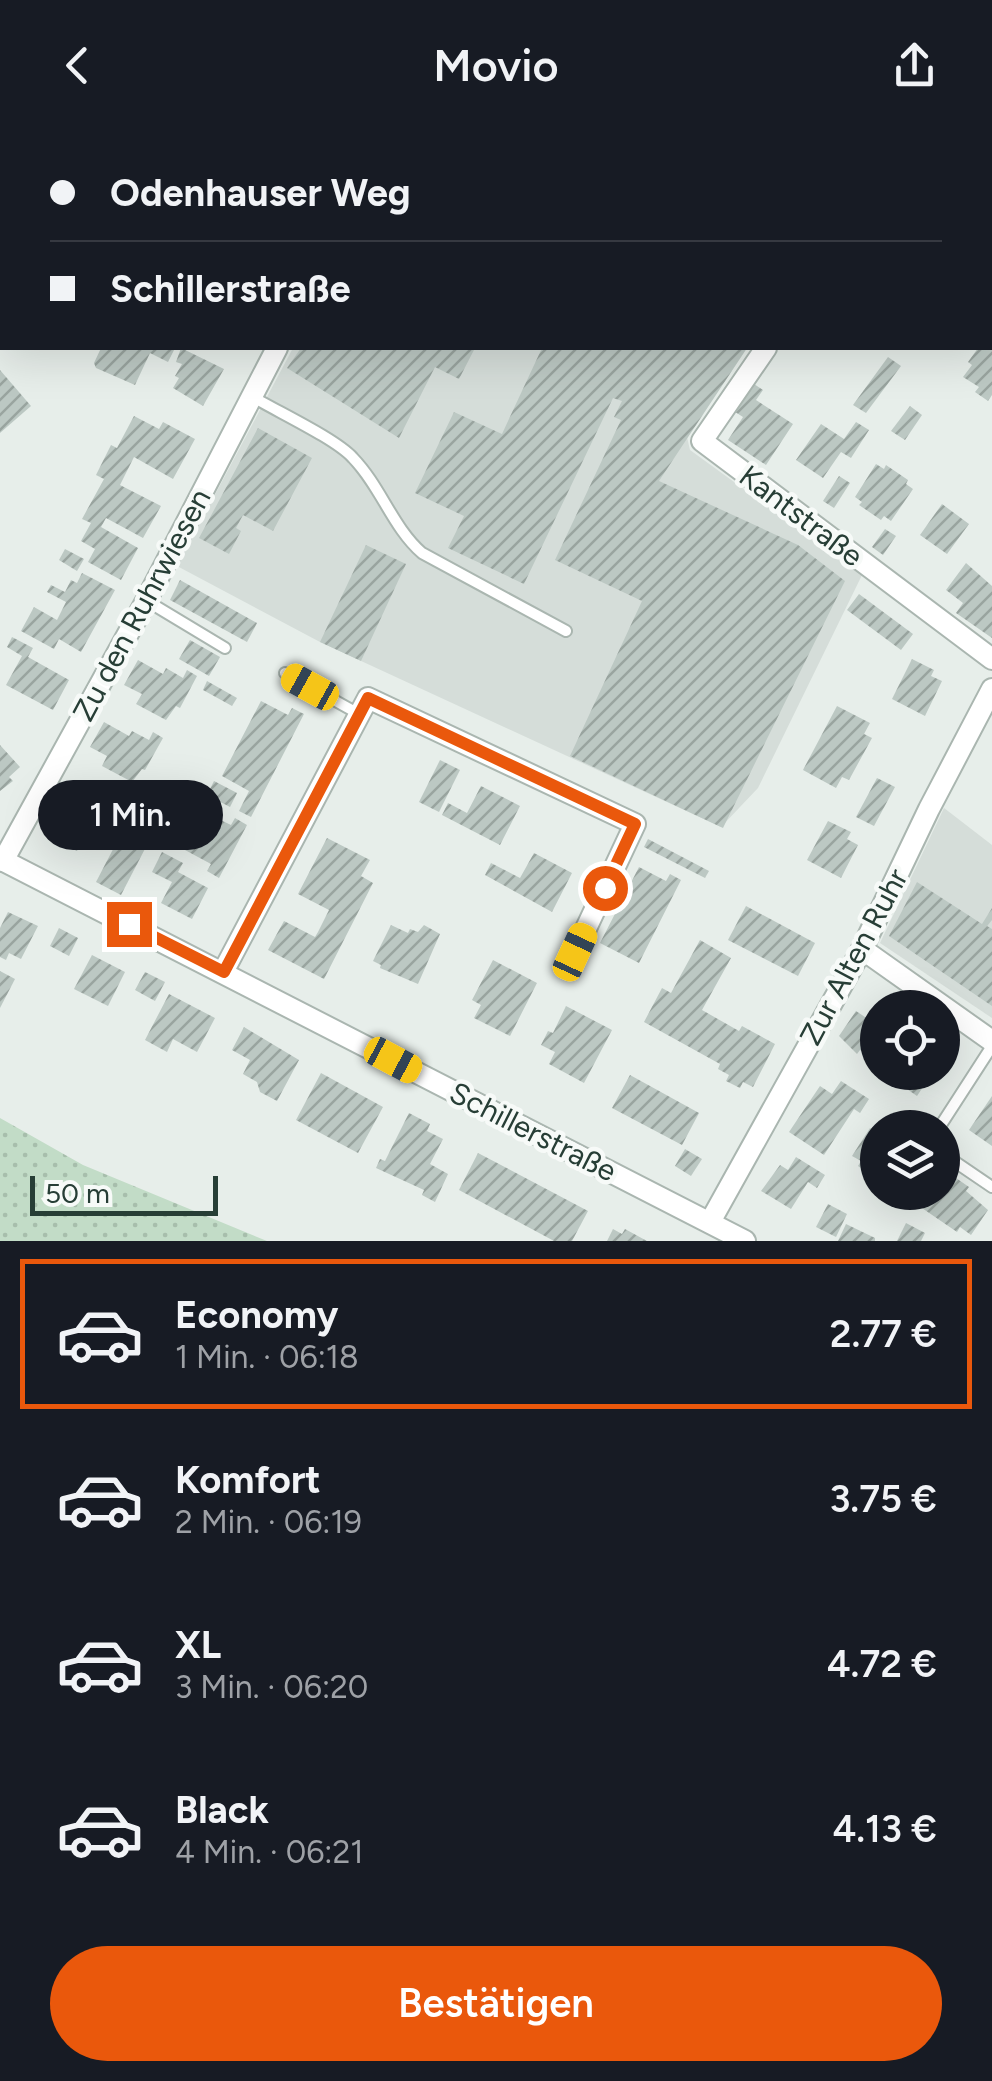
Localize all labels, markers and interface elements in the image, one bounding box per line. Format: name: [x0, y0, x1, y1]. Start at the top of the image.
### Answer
icon: back: [50, 38, 105, 93]
text: Movio: [433, 38, 559, 92]
icon: share: [887, 38, 942, 93]
text: Odenhauser Weg: [110, 170, 411, 216]
text: Schillerstraße: [110, 266, 351, 312]
street label: Kantstraße: [732, 457, 871, 574]
street label: Zu den Ruhrwiesen: [65, 482, 218, 727]
car: [276, 659, 344, 715]
callout: 1 Min.: [36, 779, 222, 849]
text: 1 Min.: [90, 796, 171, 834]
street label: Zur Alten Ruhr: [792, 862, 916, 1051]
route start: [583, 866, 628, 911]
route end: [107, 902, 152, 947]
car: [549, 918, 601, 986]
map controls: [860, 990, 960, 1210]
button: locate: [860, 990, 960, 1090]
car: [359, 1033, 427, 1087]
street label: Schillerstraße: [444, 1074, 623, 1189]
button: layers: [860, 1110, 960, 1210]
scale bar: [30, 1171, 218, 1216]
text: 50 m: [45, 1176, 110, 1210]
icon: car: [55, 1289, 145, 1379]
text: Economy: [175, 1292, 338, 1338]
text: 2.77 €: [830, 1311, 937, 1357]
text: 1 Min. · 06:18: [175, 1338, 359, 1376]
icon: car: [55, 1454, 145, 1544]
text: Komfort: [175, 1457, 321, 1503]
text: 3.75 €: [829, 1476, 937, 1522]
text: 2 Min. · 06:19: [175, 1503, 362, 1541]
icon: car: [55, 1619, 145, 1709]
text: XL: [175, 1622, 221, 1668]
text: 4.72 €: [827, 1641, 937, 1687]
text: 3 Min. · 06:20: [175, 1668, 368, 1706]
icon: car: [55, 1784, 145, 1874]
text: Black: [175, 1787, 269, 1833]
text: 4.13 €: [832, 1806, 937, 1852]
text: 4 Min. · 06:21: [175, 1833, 364, 1871]
button: Bestätigen: [50, 1946, 942, 2061]

